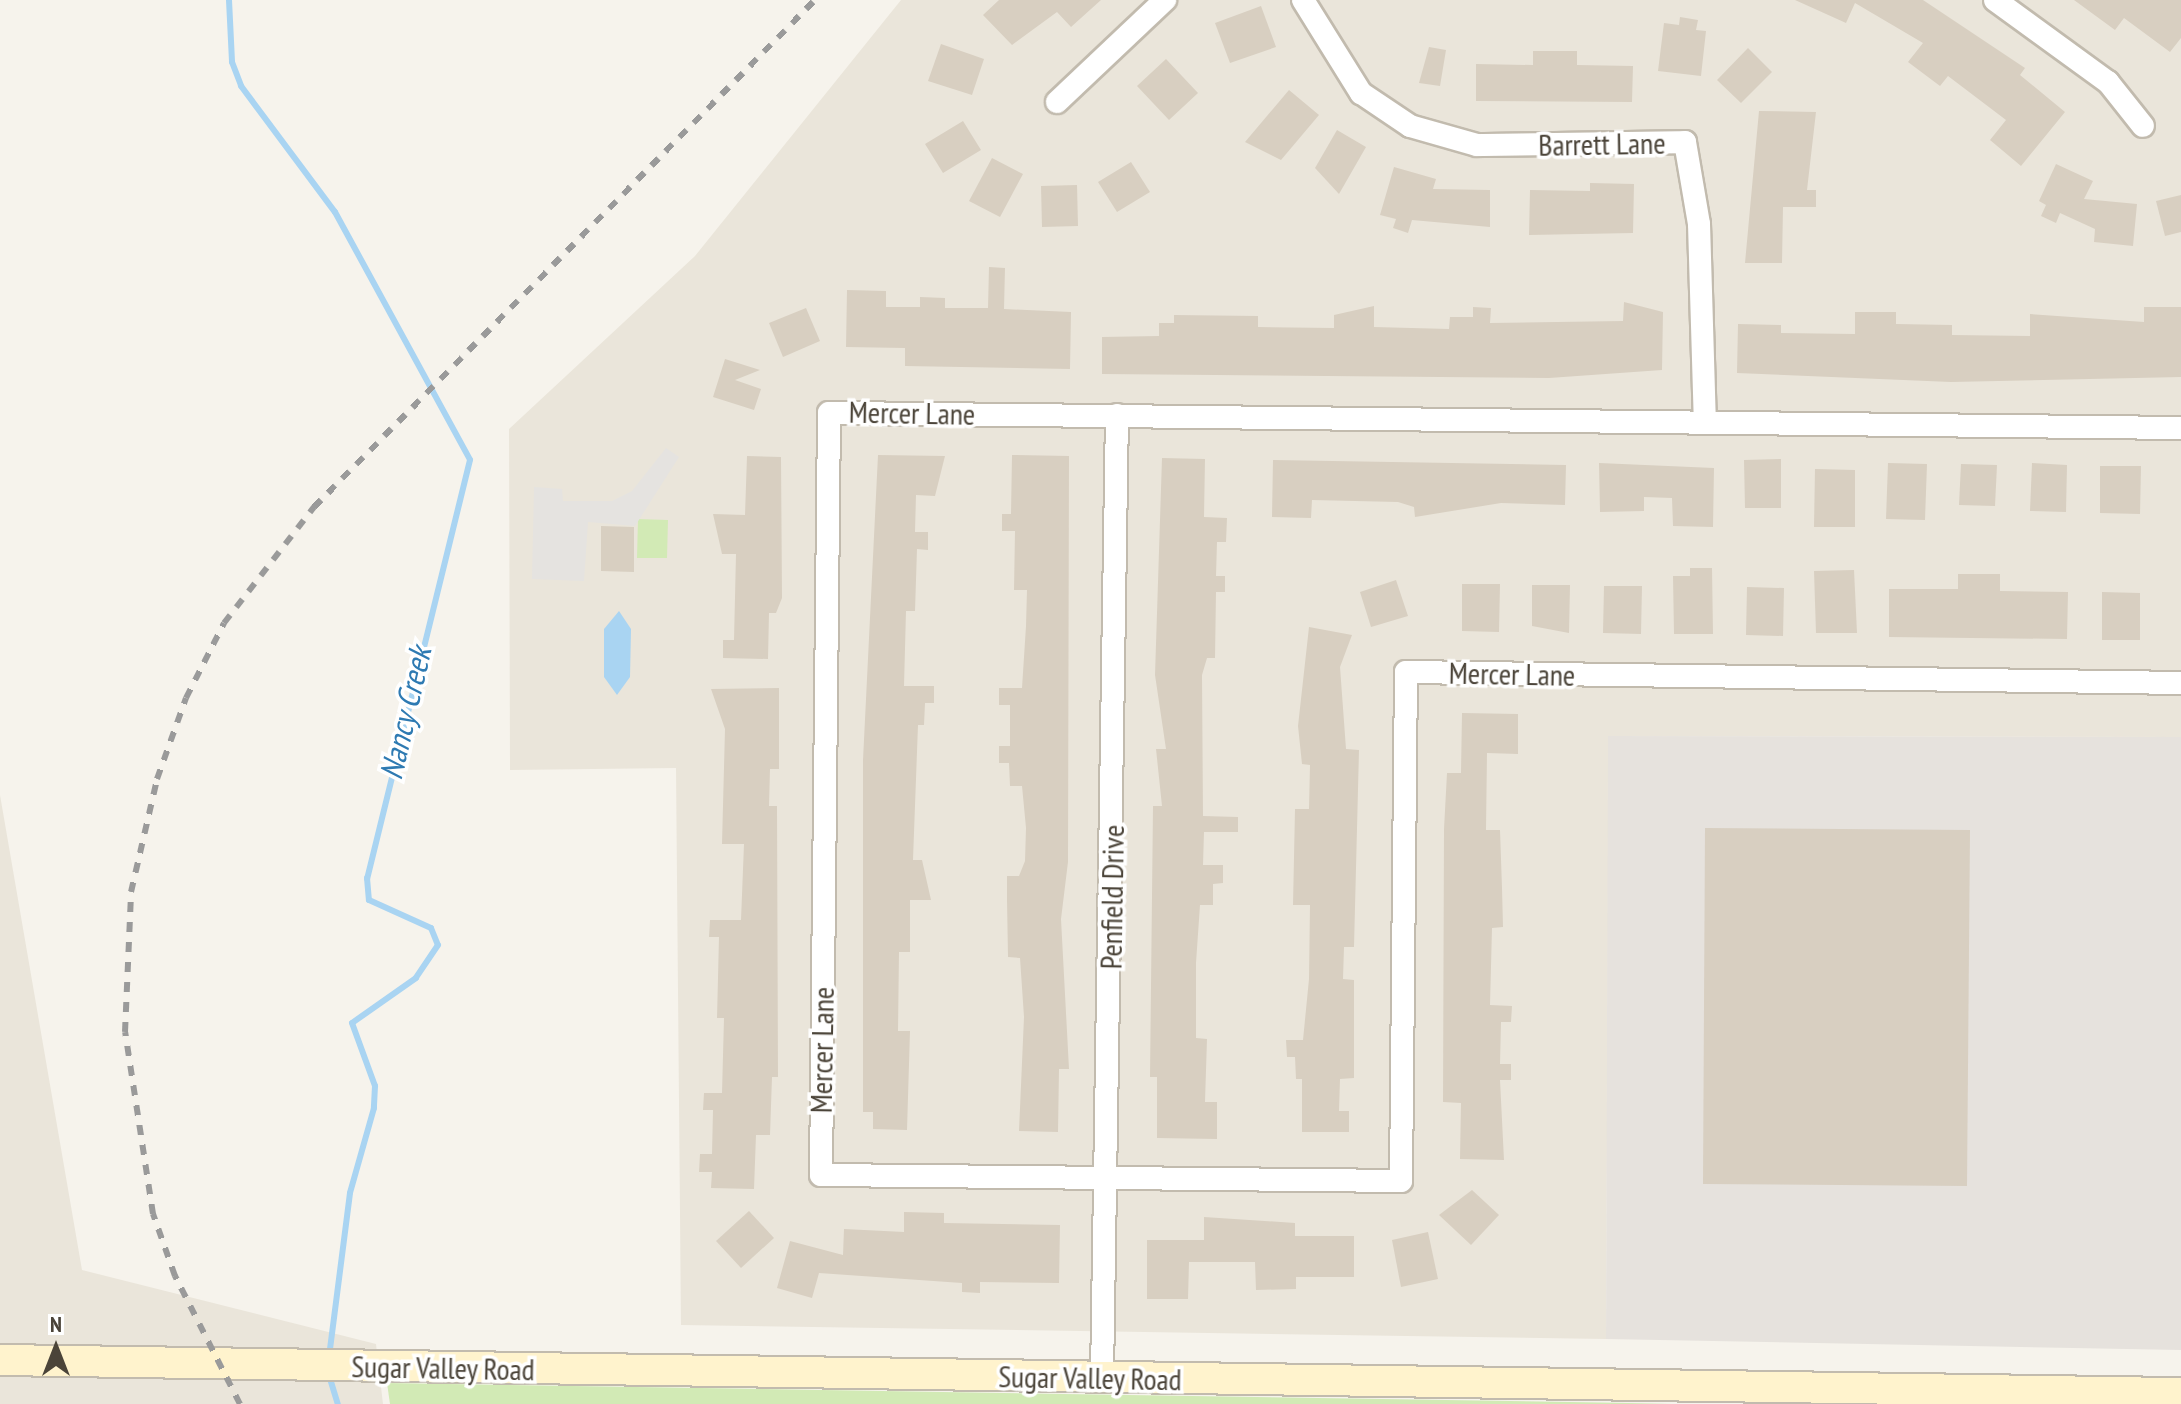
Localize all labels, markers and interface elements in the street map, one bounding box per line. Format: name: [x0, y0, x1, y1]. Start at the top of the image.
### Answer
street label: Barrett Lane: [1538, 125, 1666, 163]
street label: Mercer Lane: [848, 394, 976, 432]
water label: Nancy Creek: [371, 643, 439, 783]
street label: Mercer Lane: [1448, 655, 1576, 693]
street label: Penfield Drive: [1093, 824, 1131, 970]
street label: Mercer Lane: [803, 986, 841, 1114]
north arrow: [16, 1308, 96, 1388]
text: N: [50, 1310, 62, 1338]
street label: Sugar Valley Road: [350, 1348, 536, 1388]
street label: Sugar Valley Road: [997, 1358, 1183, 1398]

